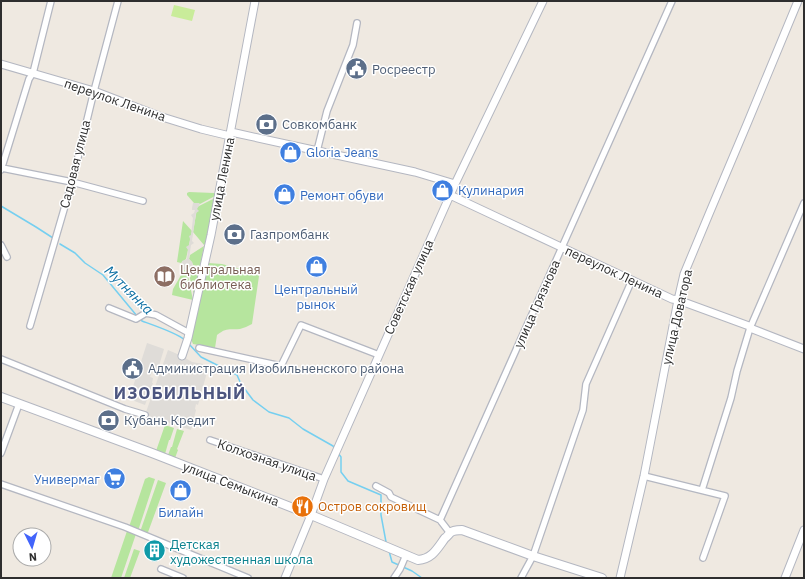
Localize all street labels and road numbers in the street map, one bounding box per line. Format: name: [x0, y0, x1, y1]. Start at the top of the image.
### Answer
street label: переулок Ленина: [62, 75, 168, 125]
street label: Садовая улица: [56, 118, 94, 210]
street label: улица Ленина: [206, 136, 238, 222]
street label: Советская улица: [380, 237, 438, 337]
street label: переулок Ленина: [562, 242, 666, 302]
street label: улица Грязнова: [510, 257, 564, 351]
street label: улица Доватора: [658, 268, 696, 366]
street label: Колхозная улица: [215, 435, 319, 485]
street label: улица Семыкина: [180, 458, 282, 510]

